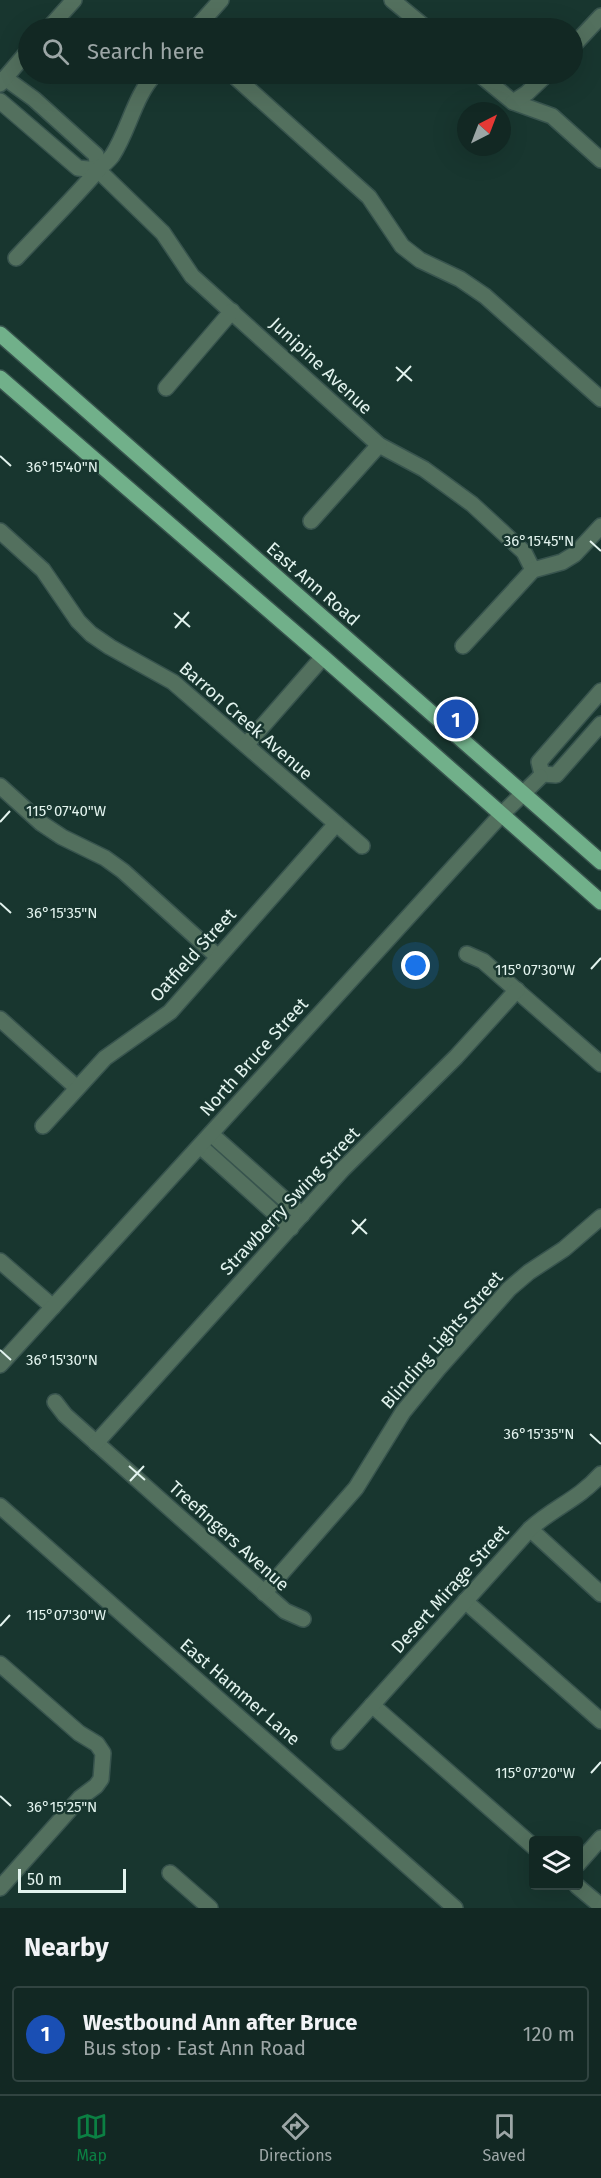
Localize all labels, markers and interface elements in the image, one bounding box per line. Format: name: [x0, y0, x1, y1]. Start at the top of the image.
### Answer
search box: [18, 18, 583, 84]
icon: search: [39, 35, 72, 68]
text: Search here: [87, 38, 205, 65]
north arrow: [457, 102, 511, 156]
street label: Junipine Avenue: [265, 313, 377, 419]
text: 36°15'40"N: [26, 458, 98, 476]
text: 36°15'45"N: [504, 532, 574, 550]
street label: East Ann Road: [262, 538, 364, 630]
street label: Barron Creek Avenue: [175, 657, 317, 785]
pin: 1: [436, 696, 476, 742]
text: 115°07'40"W: [26, 802, 107, 820]
street label: Oatfield Street: [145, 903, 241, 1006]
text: 36°15'35"N: [27, 904, 97, 922]
your location: [401, 951, 430, 980]
text: 115°07'30"W: [495, 961, 576, 979]
street label: North Bruce Street: [195, 993, 313, 1121]
street label: Strawberry Swing Street: [216, 1122, 365, 1280]
street label: Blinding Lights Street: [376, 1266, 508, 1413]
text: 36°15'30"N: [26, 1351, 98, 1369]
text: 36°15'35"N: [504, 1425, 574, 1443]
street label: Treefingers Avenue: [164, 1476, 294, 1596]
street label: Desert Mirage Street: [387, 1520, 514, 1658]
text: 115°07'30"W: [26, 1606, 107, 1624]
street label: East Hammer Lane: [175, 1634, 305, 1750]
text: 115°07'20"W: [495, 1764, 576, 1782]
text: 36°15'25"N: [27, 1798, 97, 1816]
map controls: [529, 1836, 583, 1890]
button: layers: [529, 1836, 583, 1890]
scale bar: [18, 1866, 126, 1894]
text: 50 m: [27, 1870, 62, 1889]
text: Nearby: [24, 1932, 109, 1963]
text: Westbound Ann after Bruce: [83, 2009, 357, 2036]
text: 1: [41, 2022, 50, 2046]
text: 120 m: [523, 2022, 575, 2046]
text: Bus stop · East Ann Road: [83, 2036, 306, 2060]
tab: Map: [75, 2110, 108, 2165]
tab: Directions: [259, 2110, 332, 2165]
tab: Saved: [482, 2110, 526, 2165]

